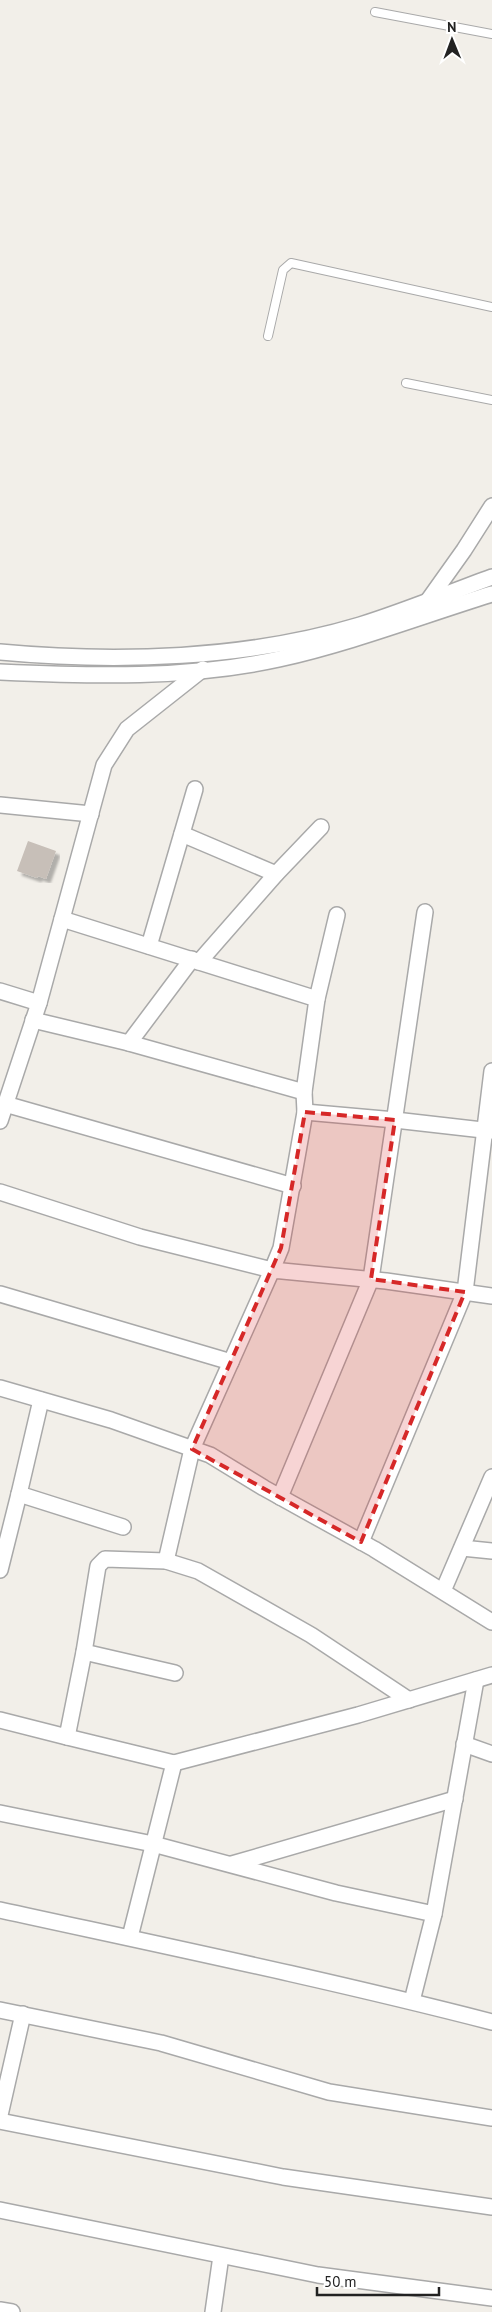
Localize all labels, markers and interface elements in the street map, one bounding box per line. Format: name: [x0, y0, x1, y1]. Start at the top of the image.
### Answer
north arrow: [427, 15, 477, 65]
text: N: [447, 18, 457, 36]
scale bar: [317, 2264, 440, 2296]
text: 50 m: [324, 2272, 357, 2291]

